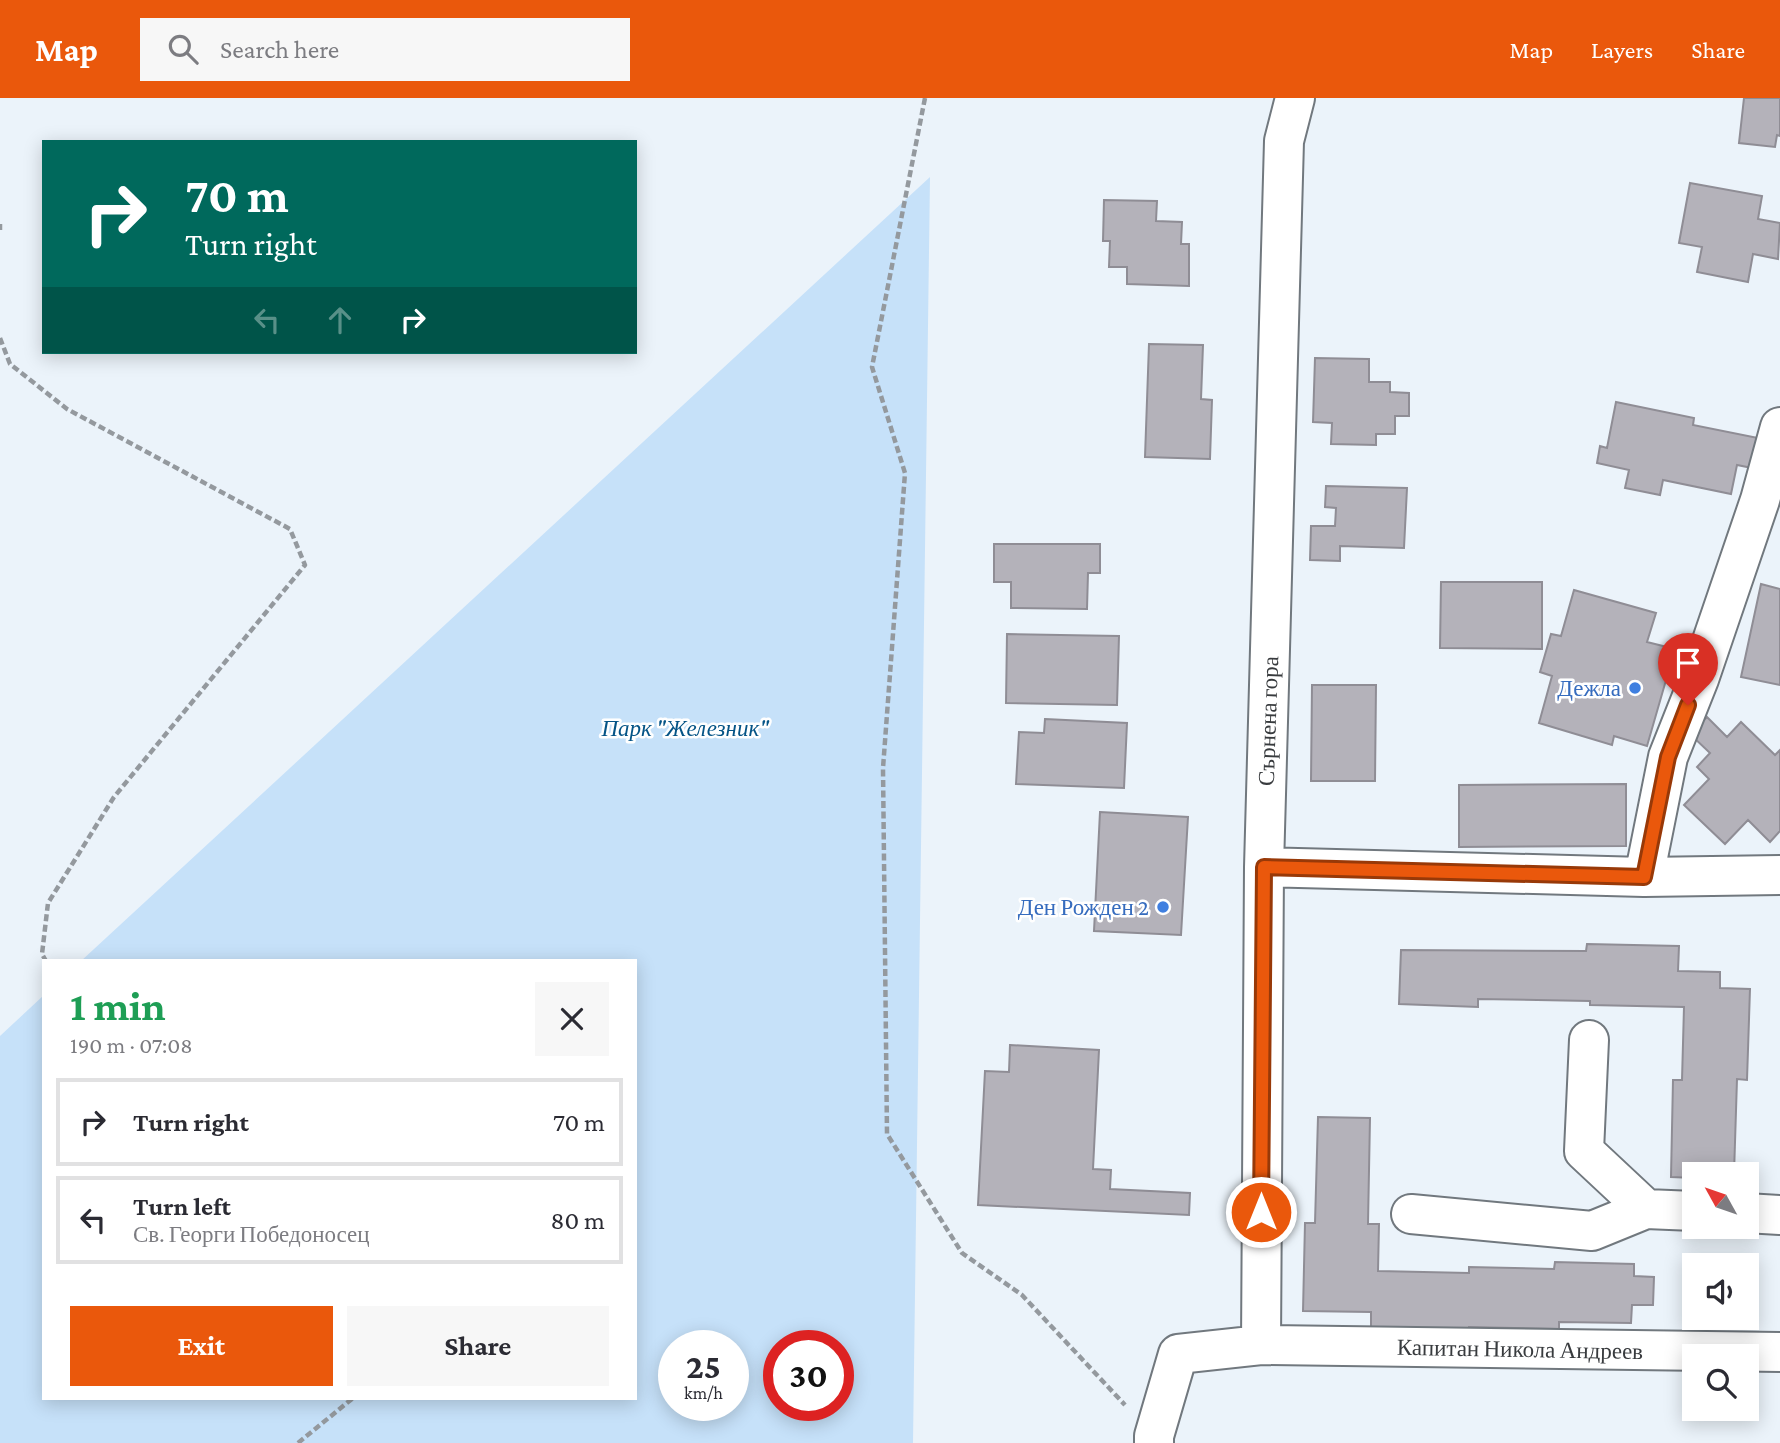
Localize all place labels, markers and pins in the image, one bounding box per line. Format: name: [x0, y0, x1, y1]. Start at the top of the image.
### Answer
pin: [1658, 633, 1718, 705]
place label: Дежла: [1557, 675, 1621, 701]
marker: Дежла: [1627, 680, 1643, 696]
place label: Ден Рожден 2: [1018, 894, 1149, 920]
marker: Ден Рожден 2: [1155, 899, 1171, 915]

